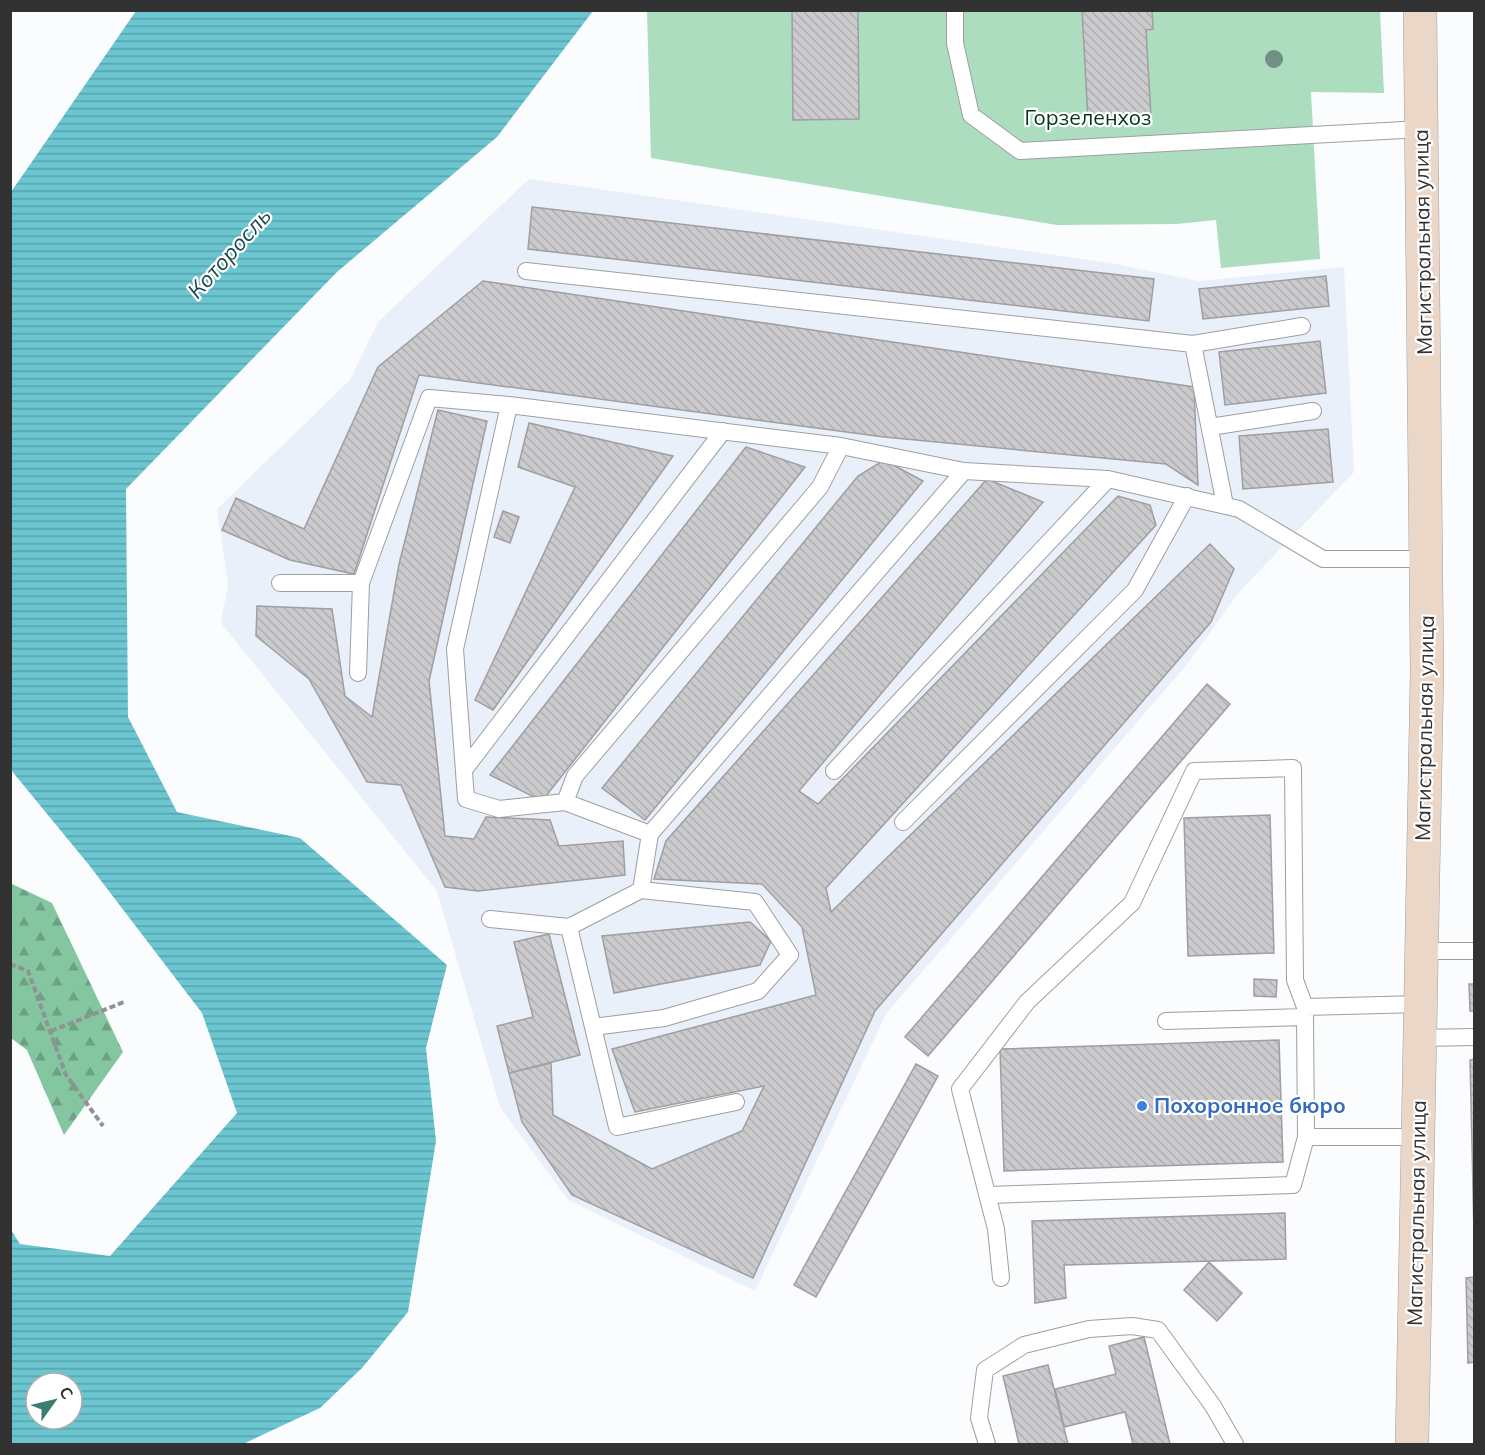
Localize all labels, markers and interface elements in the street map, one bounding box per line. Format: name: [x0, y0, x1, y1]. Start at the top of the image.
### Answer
park label: Горзеленхоз: [1024, 104, 1152, 130]
street label: Магистральная улица: [1407, 129, 1437, 355]
water label: Которосль: [181, 202, 277, 304]
street label: Магистральная улица: [1409, 615, 1439, 841]
place label: Похоронное бюро: [1154, 1092, 1346, 1118]
marker: Похоронное бюро: [1135, 1099, 1149, 1113]
street label: Магистральная улица: [1401, 1100, 1431, 1326]
north arrow: [24, 1371, 84, 1431]
text: С: [55, 1382, 78, 1403]

